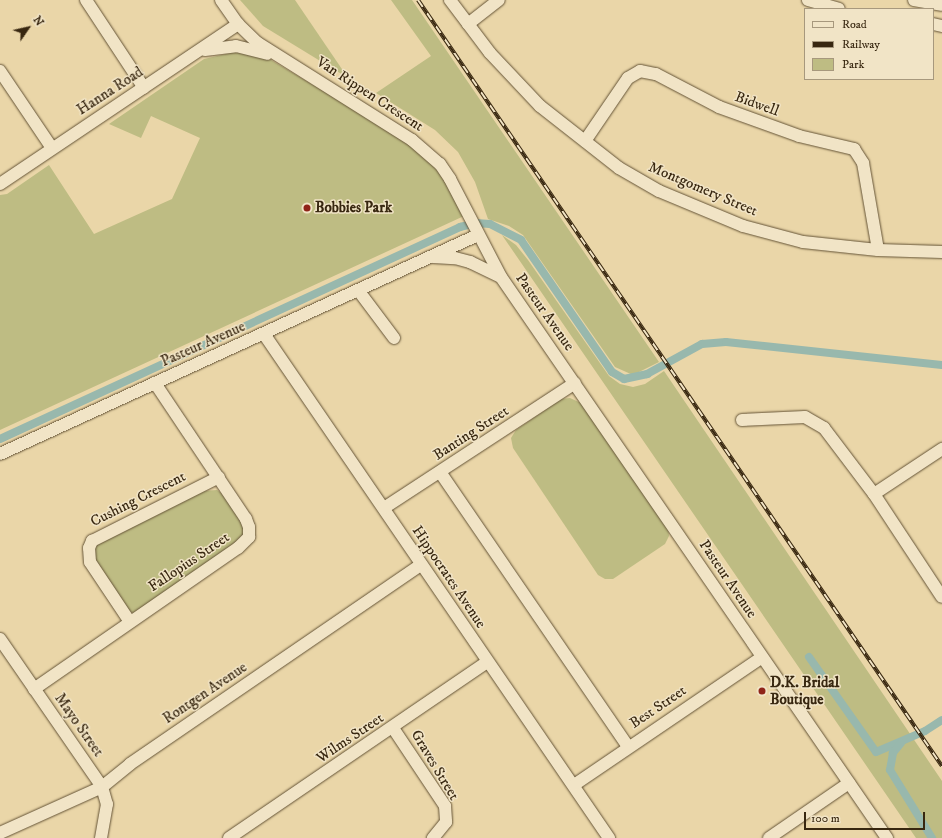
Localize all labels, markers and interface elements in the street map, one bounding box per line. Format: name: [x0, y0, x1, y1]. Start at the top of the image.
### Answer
north arrow: [8, 8, 48, 48]
legend: [804, 8, 934, 80]
text: N: [30, 14, 46, 29]
text: Road: [842, 17, 867, 32]
text: Railway: [842, 37, 880, 52]
street label: Van Rippen Crescent: [313, 53, 427, 135]
text: Park: [842, 57, 864, 72]
street label: Hanna Road: [74, 63, 146, 119]
street label: Bidwell: [733, 88, 781, 120]
street label: Montgomery Street: [646, 158, 760, 220]
place label: Bobbies Park: [315, 199, 392, 217]
marker: Bobbies Park: [302, 203, 312, 213]
street label: Pasteur Avenue: [512, 270, 578, 354]
street label: Pasteur Avenue: [158, 317, 248, 371]
street label: Banting Street: [430, 402, 512, 464]
street label: Cushing Crescent: [87, 467, 189, 531]
street label: Hippocrates Avenue: [408, 522, 490, 632]
street label: Fallopius Street: [145, 528, 233, 596]
street label: Pasteur Avenue: [695, 536, 761, 622]
street label: Rontgen Avenue: [160, 658, 250, 728]
place label: D.K. Bridal Boutique: [770, 673, 839, 708]
street label: Best Street: [626, 682, 690, 732]
marker: D.K. Bridal Boutique: [757, 686, 767, 696]
street label: Mayo Street: [51, 690, 107, 760]
street label: Wilms Street: [313, 709, 387, 767]
street label: Graves Street: [407, 727, 463, 803]
scale bar: [806, 804, 927, 830]
text: 100 m: [811, 811, 840, 826]

